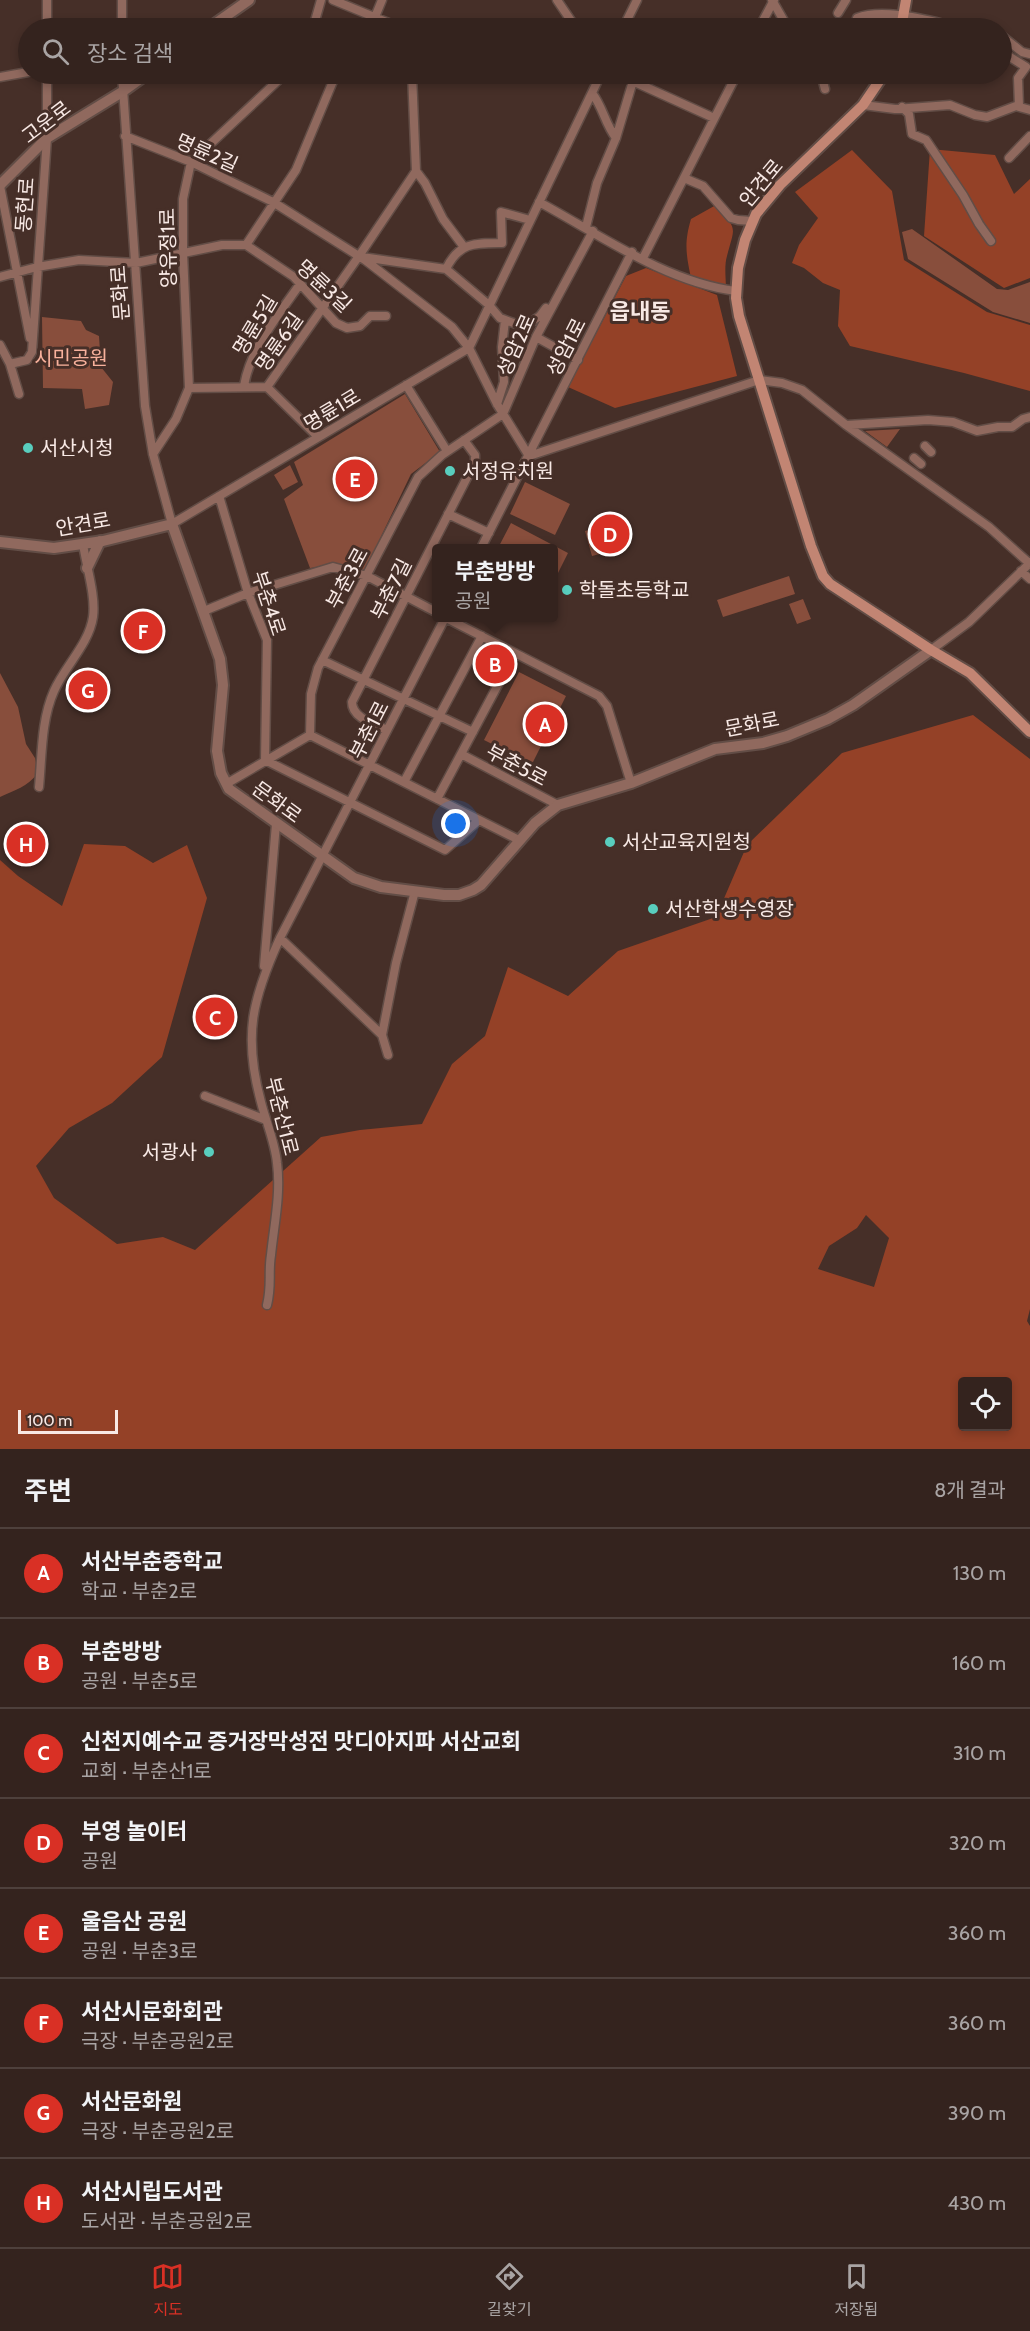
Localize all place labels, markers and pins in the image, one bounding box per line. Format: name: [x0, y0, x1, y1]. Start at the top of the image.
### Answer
place label: 서산시청: [40, 436, 114, 460]
marker: 서산시청: [21, 441, 35, 455]
pin: E: [336, 456, 374, 502]
place label: 서정유치원: [462, 459, 554, 483]
marker: 서정유치원: [443, 464, 457, 478]
pin: D: [590, 512, 630, 556]
place label: 학돌초등학교: [579, 578, 689, 602]
marker: 학돌초등학교: [560, 583, 574, 597]
pin: F: [124, 608, 162, 654]
pin: B: [476, 642, 514, 686]
pin: G: [68, 668, 107, 712]
pin: A: [526, 702, 564, 746]
pin: H: [6, 822, 46, 866]
place label: 서산교육지원청: [622, 830, 751, 854]
marker: 서산교육지원청: [603, 835, 617, 849]
place label: 서산학생수영장: [665, 897, 794, 921]
marker: 서산학생수영장: [646, 902, 660, 916]
pin: C: [196, 994, 234, 1040]
place label: 서광사: [142, 1140, 197, 1164]
marker: 서광사: [202, 1145, 216, 1159]

